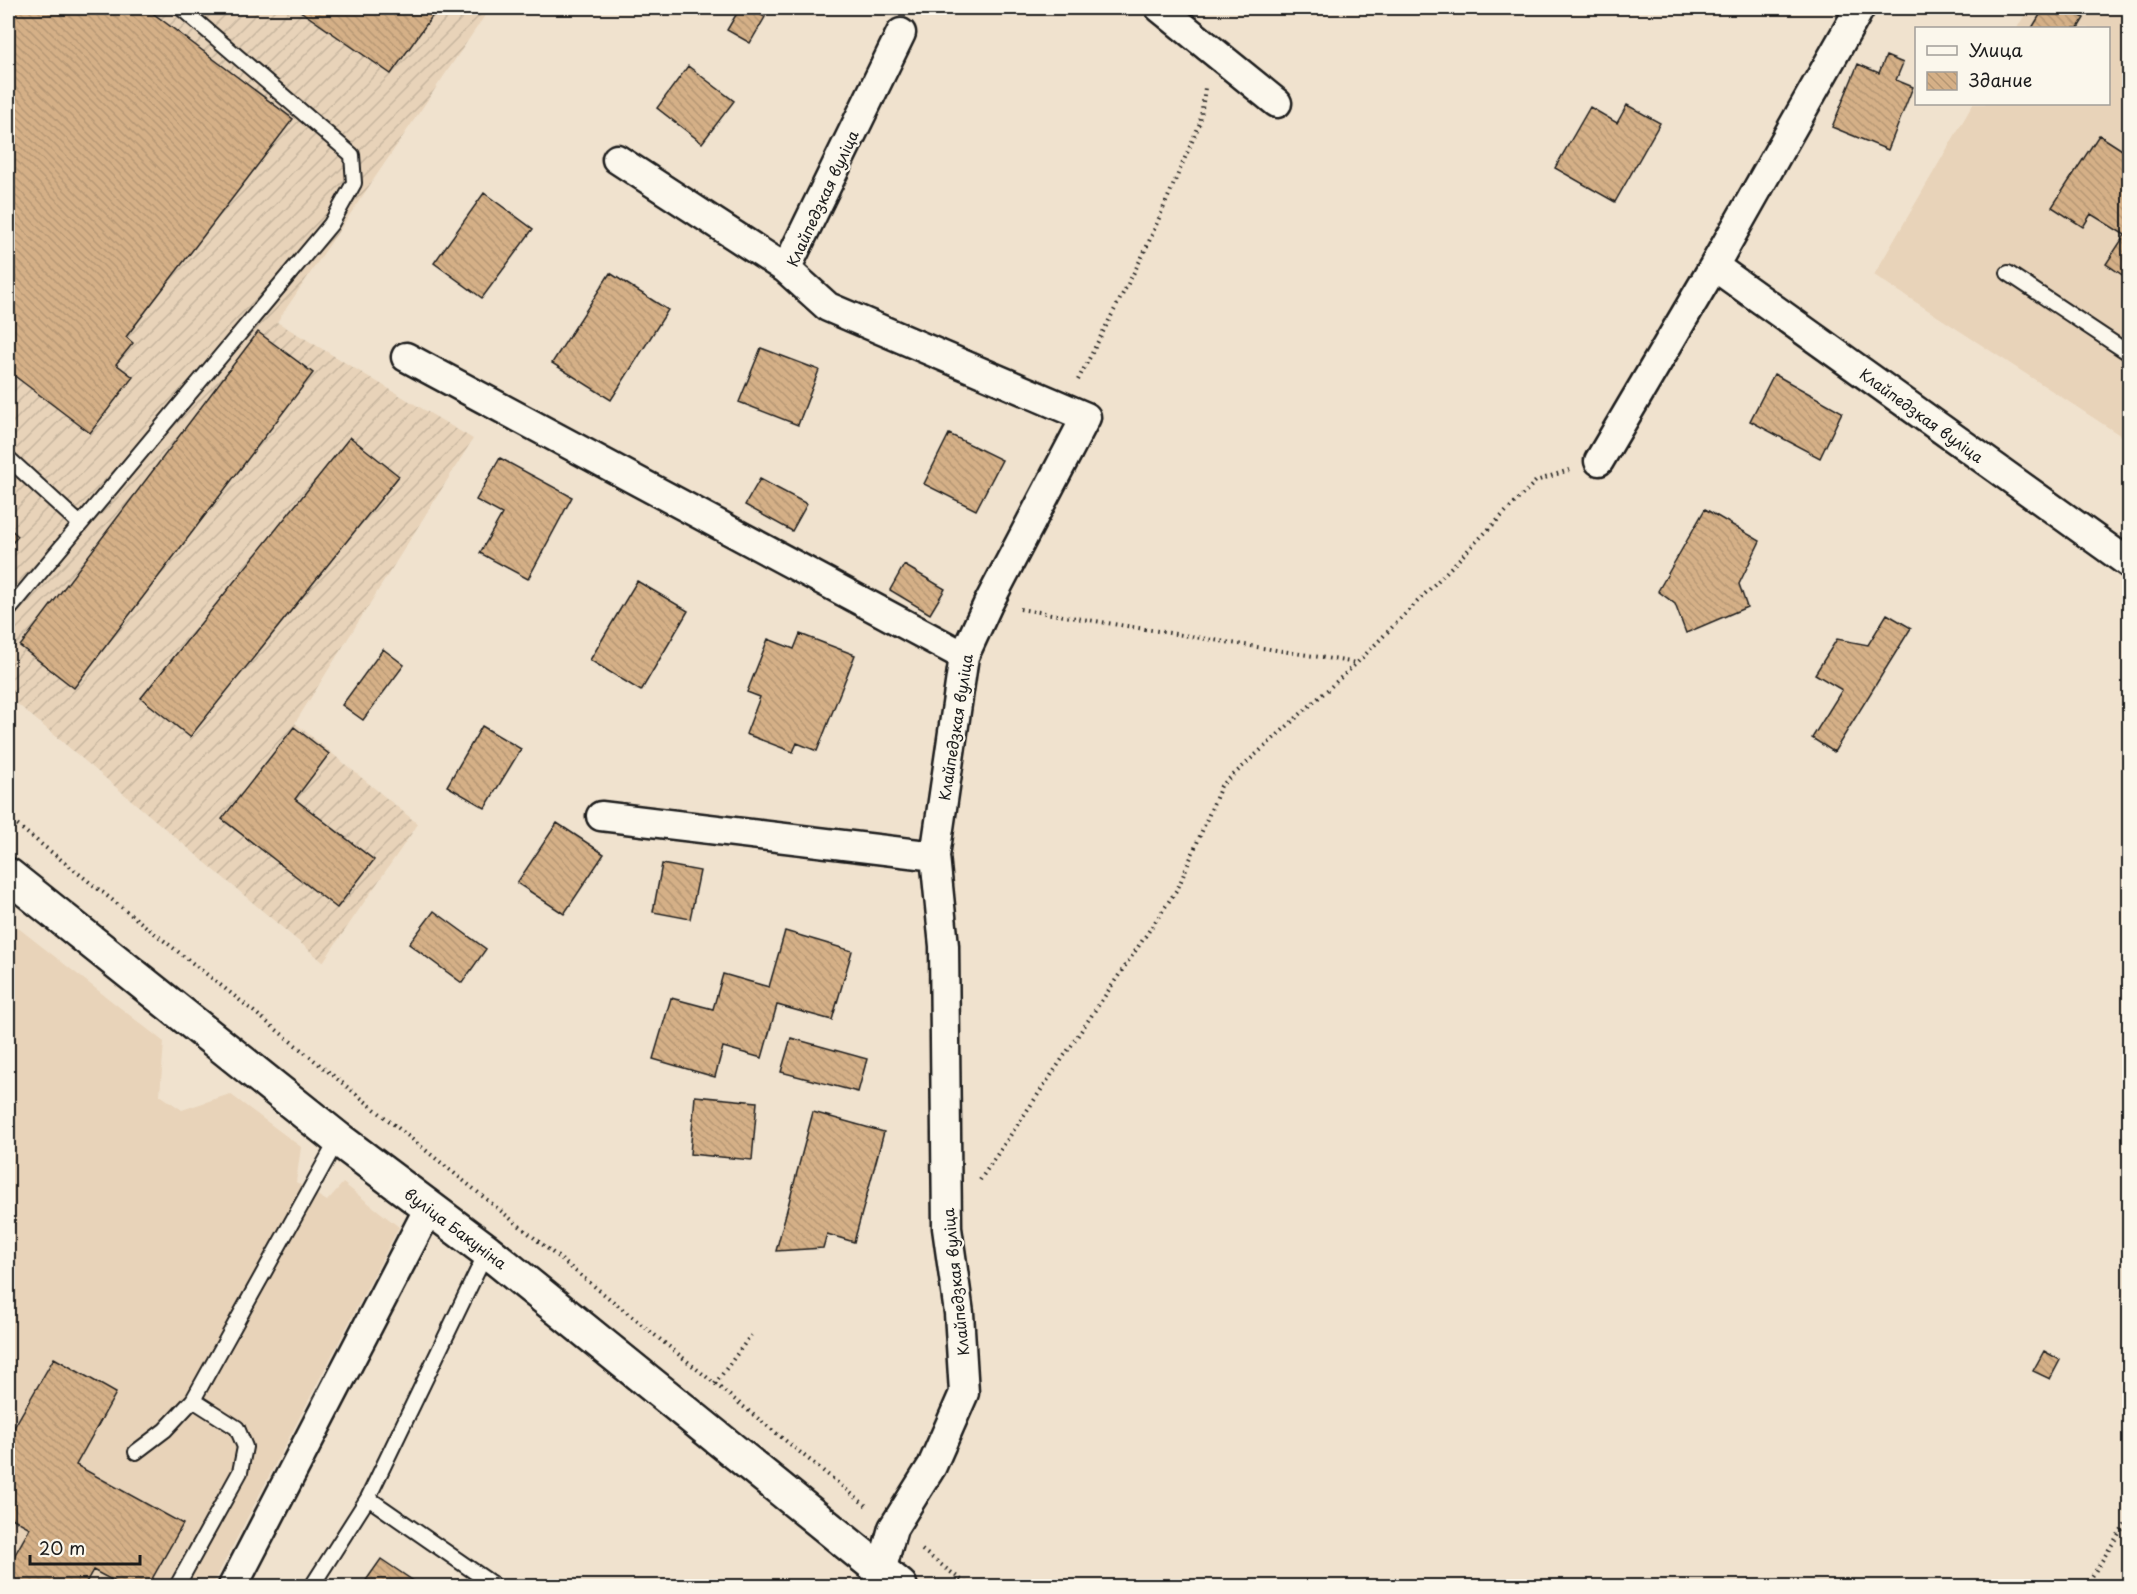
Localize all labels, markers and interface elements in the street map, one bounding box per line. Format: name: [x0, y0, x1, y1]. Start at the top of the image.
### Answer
legend: [1915, 27, 2110, 105]
text: Улица: [1969, 36, 2023, 63]
text: Здание: [1969, 66, 2032, 93]
street label: Клайпедзкая вуліца: [780, 125, 864, 270]
street label: Клайпедзкая вуліца: [1855, 362, 1989, 468]
street label: Клайпедзкая вуліца: [932, 651, 978, 802]
street label: вуліца Бакуніна: [400, 1182, 512, 1275]
street label: Клайпедзкая вуліца: [936, 1206, 974, 1357]
scale bar: [30, 1528, 140, 1566]
text: 20 m: [39, 1534, 85, 1561]

